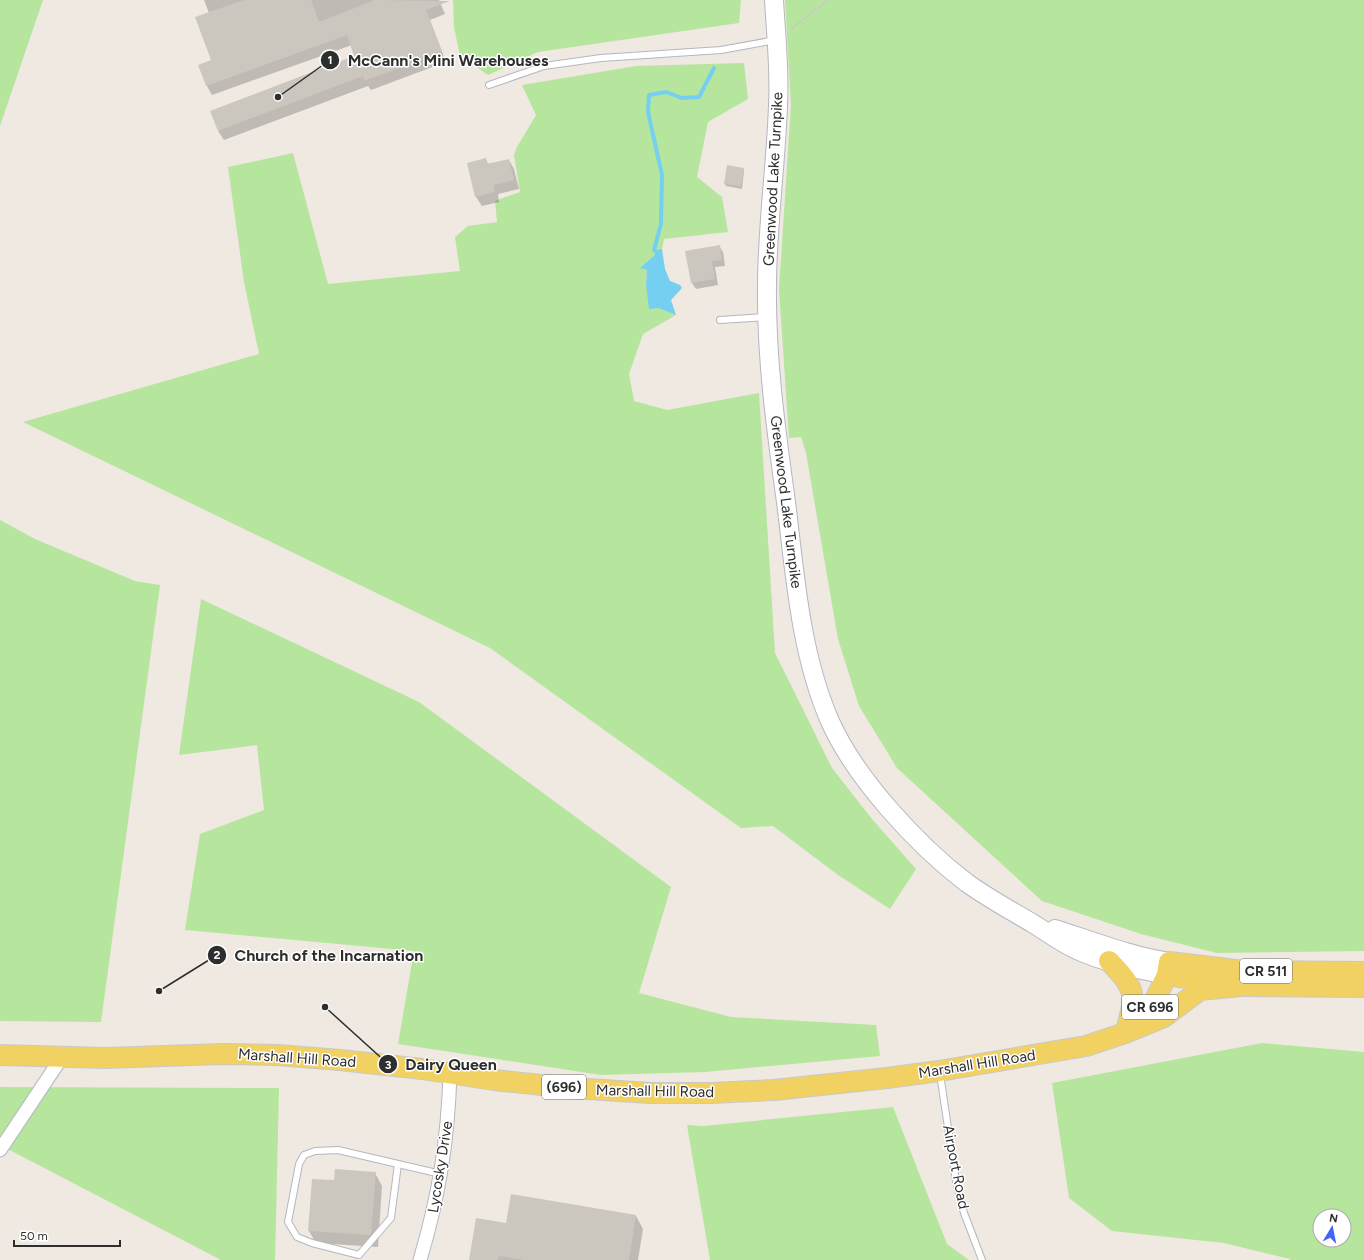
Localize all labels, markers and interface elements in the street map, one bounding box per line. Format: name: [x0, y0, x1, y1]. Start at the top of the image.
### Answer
callout: McCann's Mini Warehouses: [320, 46, 557, 74]
text: McCann's Mini Warehouses: [348, 51, 549, 70]
text: 1: [327, 53, 333, 67]
street label: Greenwood Lake Turnpike: [759, 92, 787, 266]
street label: Greenwood Lake Turnpike: [766, 415, 806, 589]
callout: Church of the Incarnation: [207, 941, 431, 969]
text: Church of the Incarnation: [235, 946, 423, 965]
text: 2: [214, 948, 221, 962]
road number: CR 511: [1240, 959, 1292, 983]
road number: CR 696: [1122, 995, 1178, 1019]
street label: Marshall Hill Road: [237, 1045, 357, 1071]
street label: Marshall Hill Road: [917, 1046, 1037, 1082]
callout: Dairy Queen: [378, 1050, 505, 1078]
text: Dairy Queen: [405, 1055, 497, 1074]
text: 3: [385, 1058, 392, 1072]
road number: (696): [542, 1075, 586, 1099]
street label: Marshall Hill Road: [596, 1081, 714, 1101]
street label: Lycosky Drive: [424, 1120, 456, 1214]
street label: Airport Road: [939, 1123, 973, 1211]
north arrow: [1312, 1208, 1352, 1248]
text: N: [1328, 1212, 1339, 1226]
scale bar: [14, 1222, 120, 1248]
text: 50 m: [20, 1229, 48, 1243]

